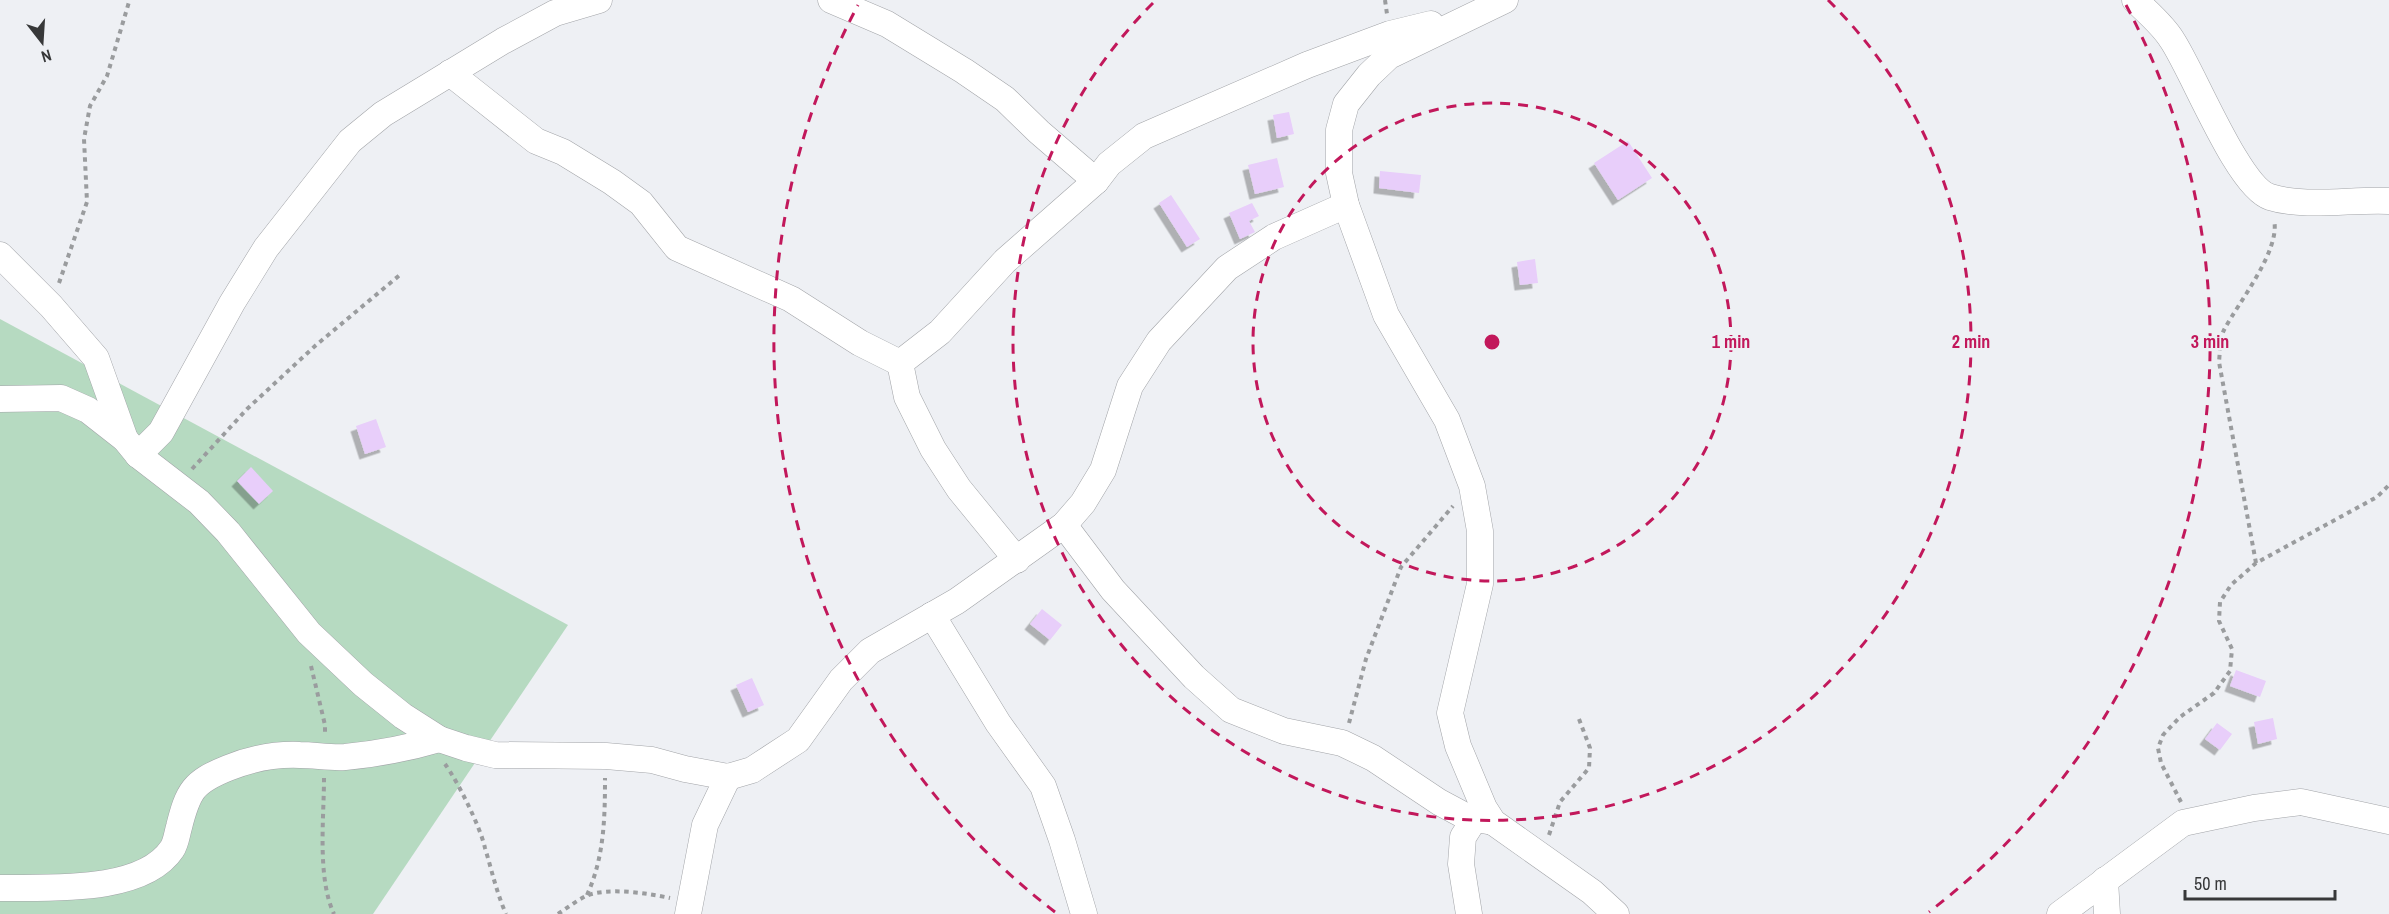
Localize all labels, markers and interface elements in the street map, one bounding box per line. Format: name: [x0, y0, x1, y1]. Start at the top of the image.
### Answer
north arrow: [12, 12, 72, 72]
text: N: [39, 44, 54, 68]
text: 1 min: [1712, 329, 1750, 354]
text: 2 min: [1952, 329, 1990, 354]
text: 3 min: [2191, 329, 2229, 354]
centre of rings: [1482, 332, 1502, 352]
scale bar: [2185, 863, 2335, 901]
text: 50 m: [2194, 871, 2227, 896]

